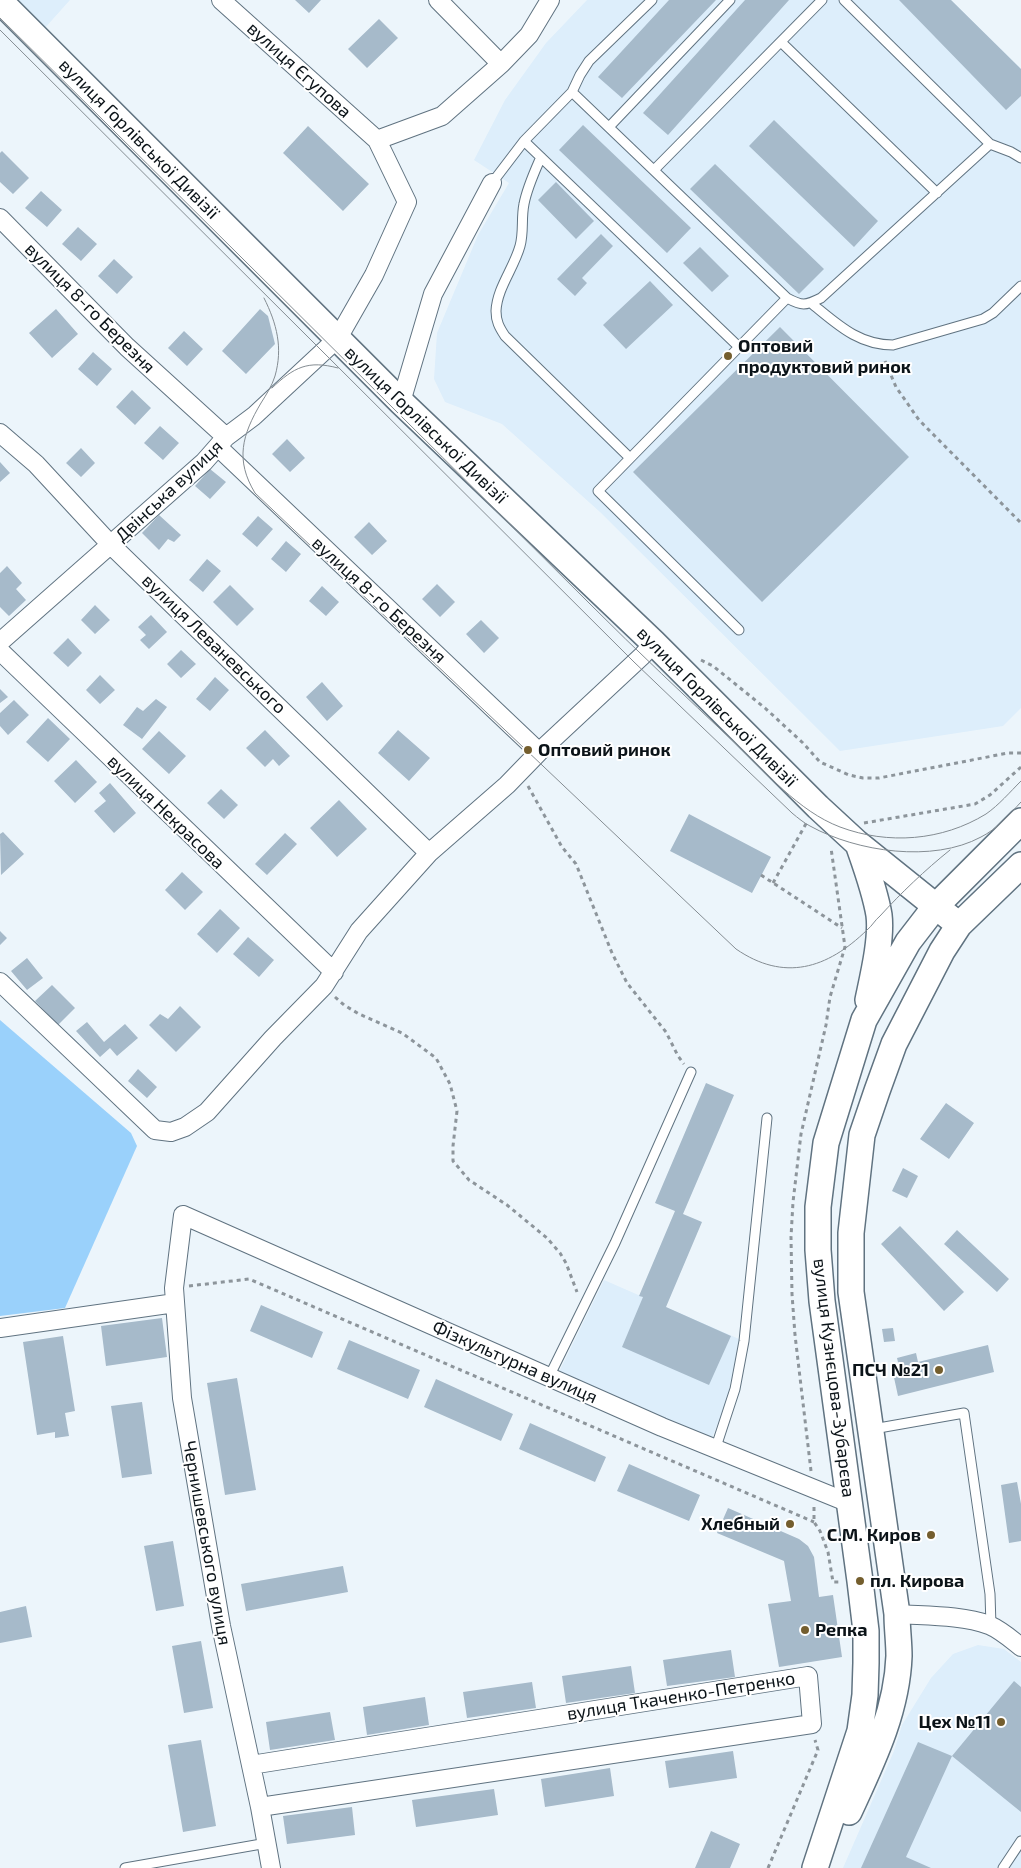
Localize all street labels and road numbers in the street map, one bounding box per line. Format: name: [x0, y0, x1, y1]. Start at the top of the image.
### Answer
street label: вулиця Єгупова: [242, 18, 356, 122]
street label: вулиця Горлівської Дивізії: [54, 54, 224, 224]
street label: вулиця 8-го Березня: [20, 238, 160, 378]
street label: вулиця Горлівської Дивізії: [340, 342, 512, 508]
street label: Двінська вулиця: [111, 436, 227, 546]
street label: вулиця 8-го Березня: [308, 532, 450, 668]
street label: вулиця Леваневського: [137, 570, 291, 718]
street label: вулиця Горлівської Дивізії: [632, 622, 802, 792]
street label: вулиця Некрасова: [103, 750, 229, 874]
street label: вулиця Кузнєцова-Зубарєва: [809, 1257, 859, 1499]
street label: Фізкультурна вулиця: [429, 1316, 601, 1408]
street label: Чернишевського вулиця: [178, 1439, 236, 1647]
street label: вулиця Ткаченко-Петренко: [565, 1667, 797, 1725]

